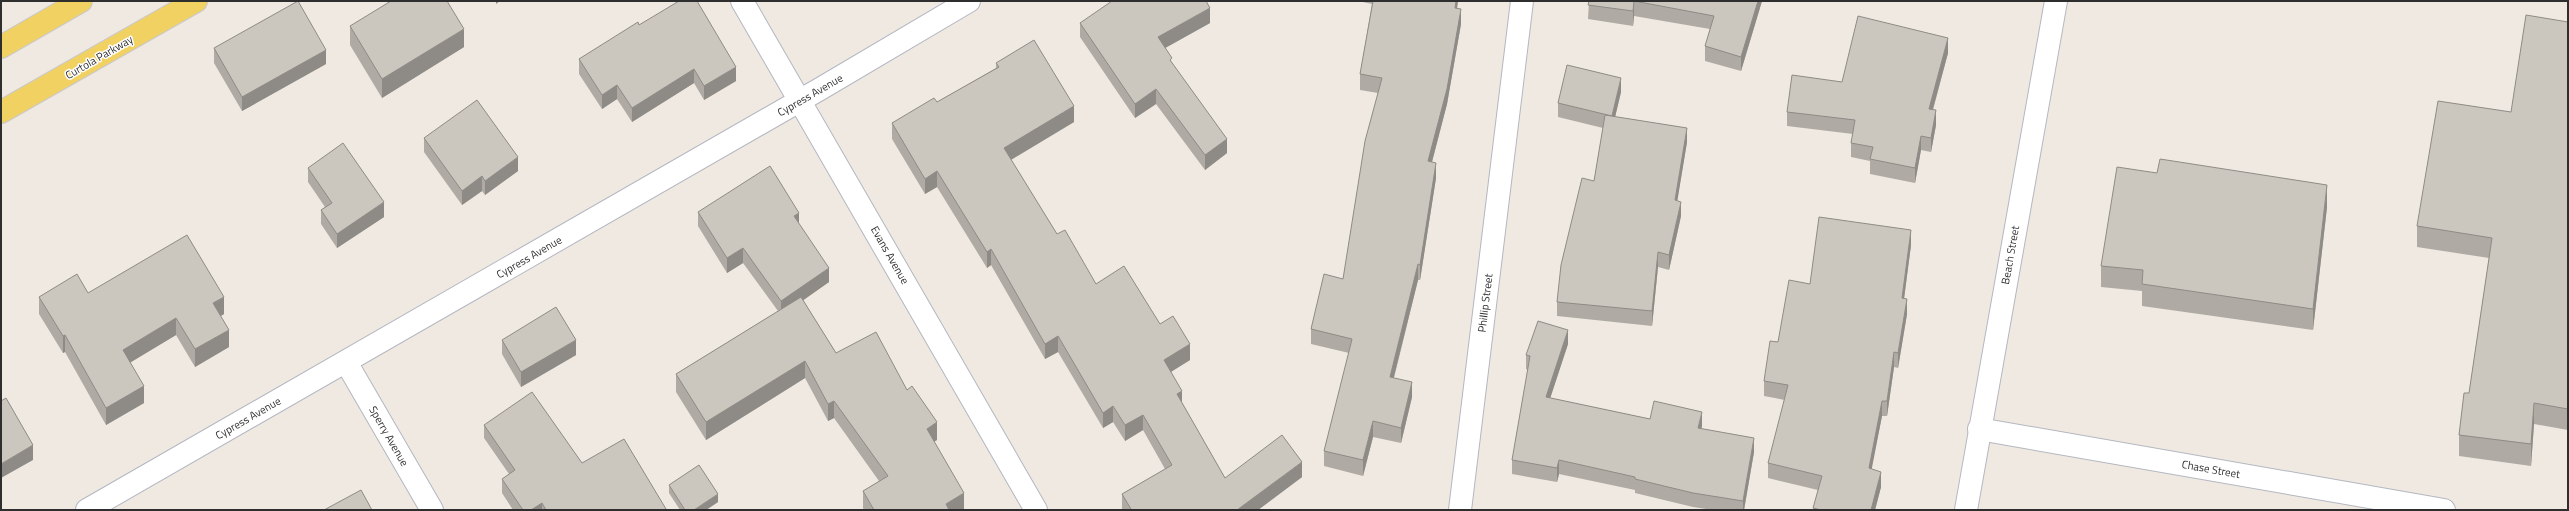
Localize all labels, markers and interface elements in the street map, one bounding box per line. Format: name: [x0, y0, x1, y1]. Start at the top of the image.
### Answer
street label: Curtola Parkway: [62, 31, 136, 83]
street label: Cypress Avenue: [774, 70, 846, 120]
street label: Evans Avenue: [867, 223, 913, 287]
street label: Beach Street: [1997, 224, 2023, 286]
street label: Cypress Avenue: [493, 232, 565, 282]
street label: Phillip Street: [1473, 273, 1497, 333]
street label: Cypress Avenue: [212, 393, 284, 443]
street label: Sperry Avenue: [365, 403, 413, 469]
street label: Chase Street: [2181, 456, 2241, 482]

